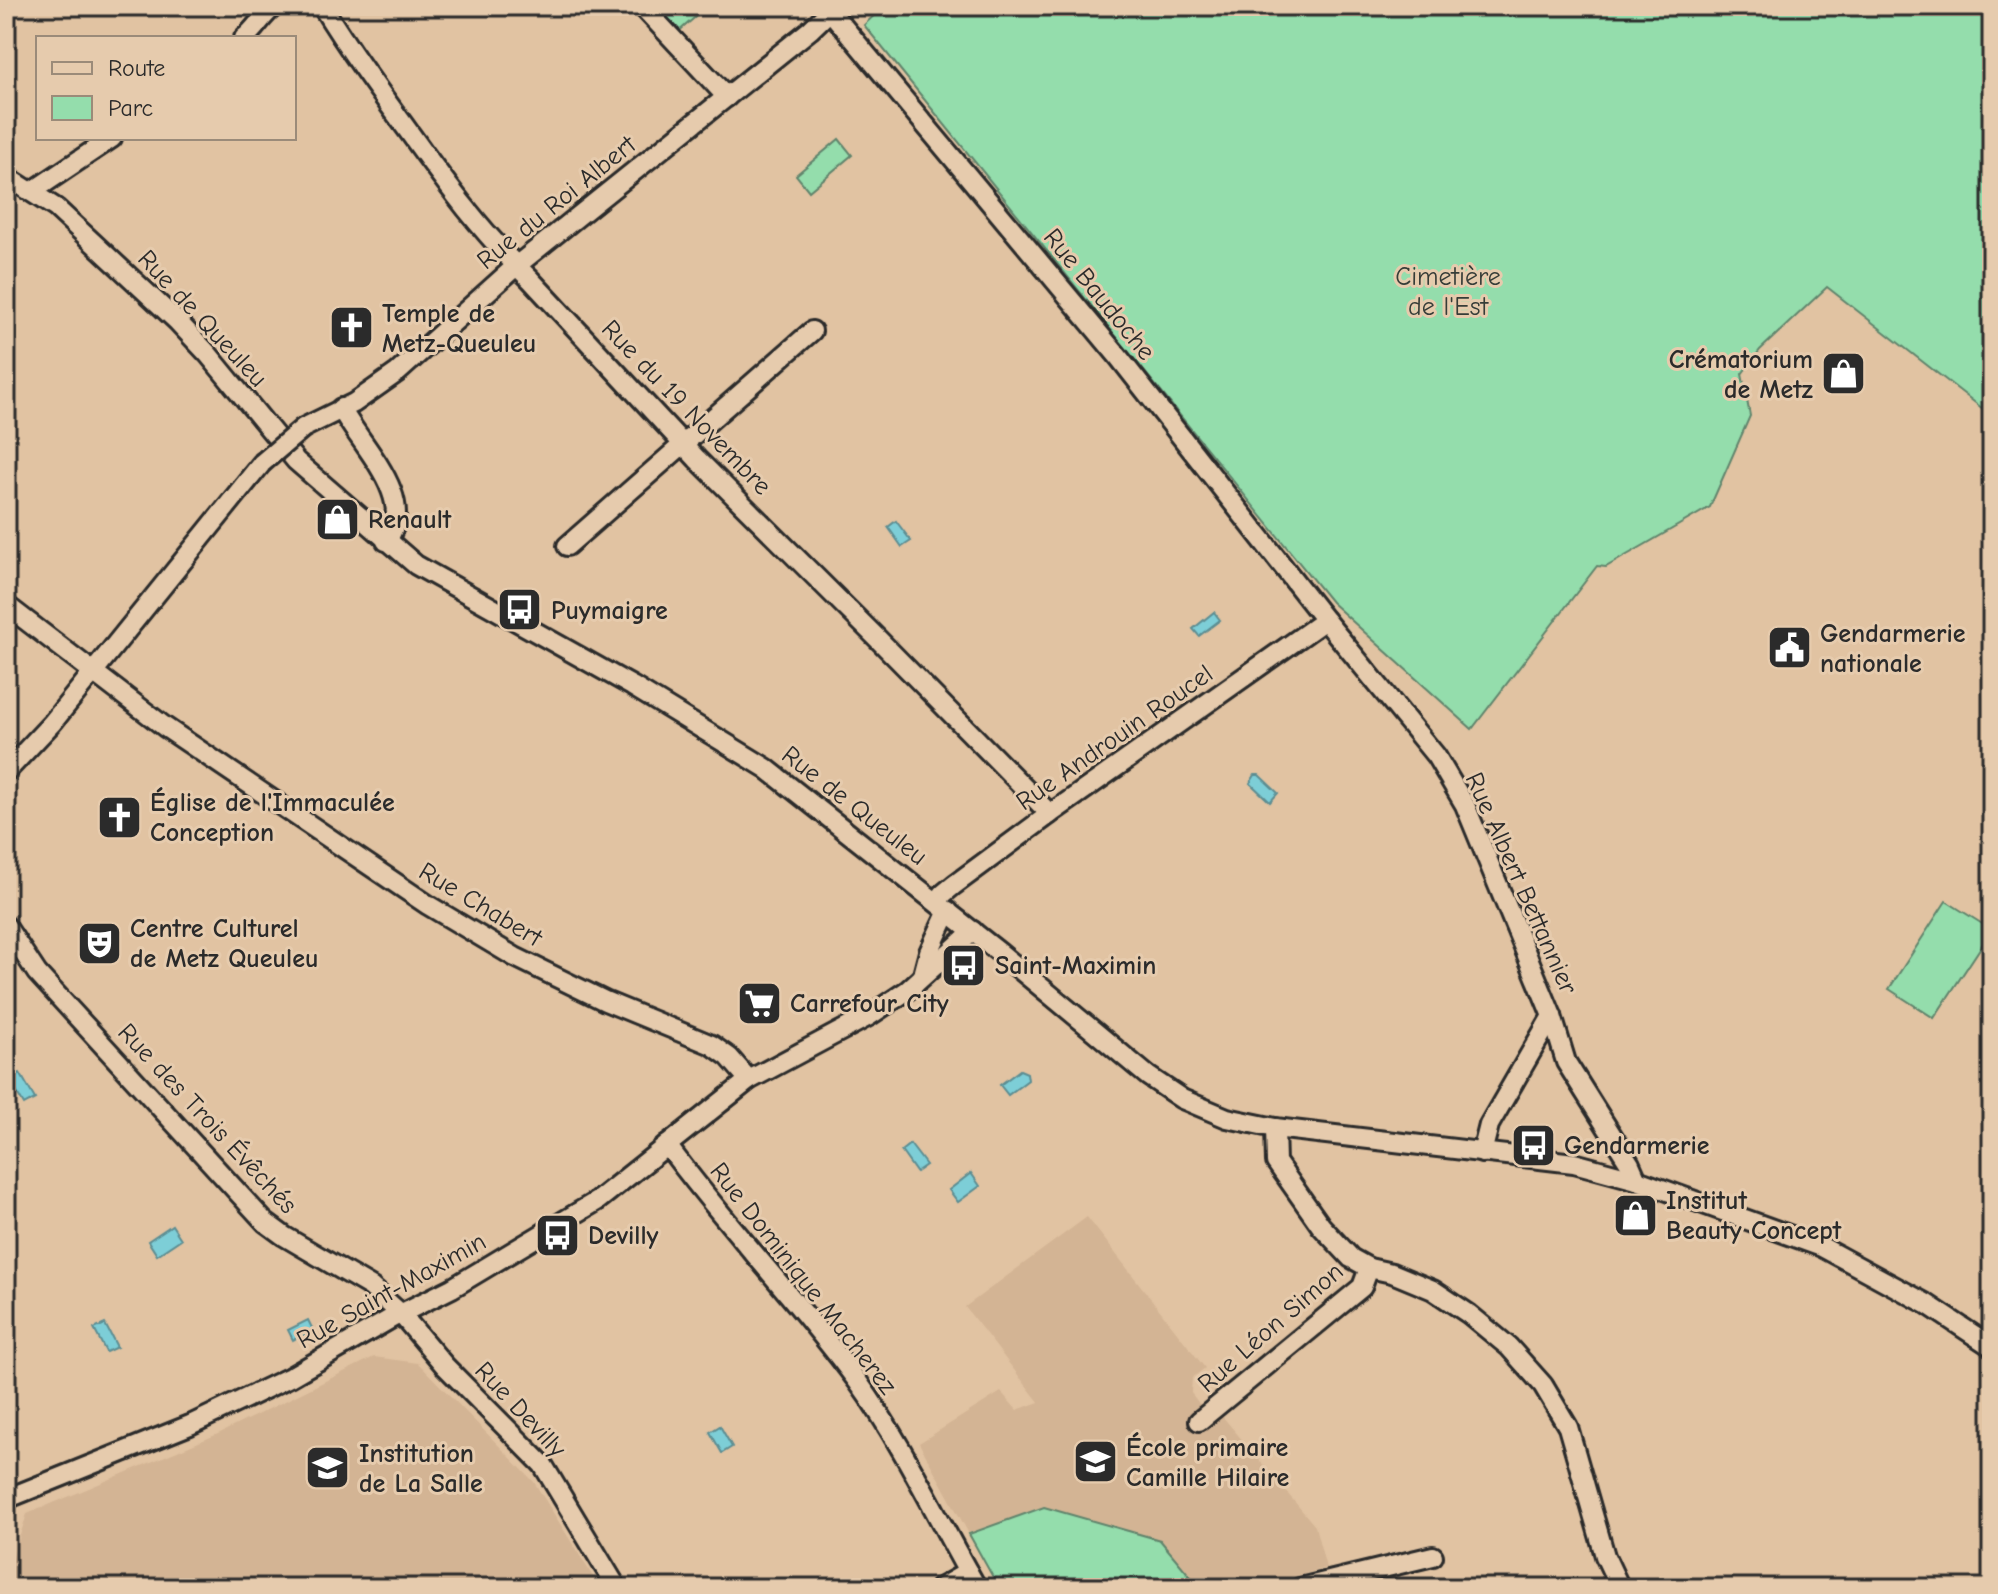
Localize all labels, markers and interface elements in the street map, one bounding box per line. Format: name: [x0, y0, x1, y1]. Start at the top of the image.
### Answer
legend: [36, 36, 296, 140]
text: Route: [108, 54, 165, 82]
text: Parc: [108, 94, 153, 122]
street label: Rue du Roi Albert: [471, 129, 643, 276]
street label: Rue Baudoche: [1037, 223, 1161, 366]
street label: Rue de Queuleu: [131, 244, 273, 393]
park label: Cimetière de l'Est: [1395, 262, 1501, 322]
place label: Temple de Metz-Queuleu: [382, 299, 536, 359]
church icon: Temple de Metz-Queuleu: [327, 304, 375, 352]
street label: Rue du 19 Novembre: [595, 314, 777, 501]
place label: Crématorium de Metz: [1669, 345, 1813, 405]
shop icon: Crématorium de Metz: [1820, 350, 1868, 398]
shop icon: Renault: [313, 495, 361, 543]
place label: Renault: [368, 505, 452, 535]
bus stop icon: Puymaigre: [496, 586, 544, 634]
place label: Puymaigre: [551, 596, 668, 626]
place label: Gendarmerie nationale: [1820, 619, 1966, 679]
public building icon: Gendarmerie nationale: [1765, 624, 1813, 672]
street label: Rue Androuin Roucel: [1010, 659, 1219, 817]
street label: Rue de Queuleu: [776, 740, 933, 872]
street label: Rue Albert Bettannier: [1459, 768, 1584, 999]
place label: Église de l'Immaculée Conception: [150, 787, 395, 848]
church icon: Église de l'Immaculée Conception: [95, 793, 143, 841]
street label: Rue Chabert: [413, 856, 549, 954]
place label: Centre Culturel de Metz Queuleu: [130, 914, 318, 974]
theatre icon: Centre Culturel de Metz Queuleu: [75, 919, 123, 967]
bus stop icon: Saint-Maximin: [940, 941, 988, 989]
place label: Saint-Maximin: [995, 951, 1156, 981]
supermarket icon: Carrefour City: [735, 979, 783, 1027]
place label: Carrefour City: [790, 989, 949, 1019]
street label: Rue des Trois Évêchés: [111, 1017, 304, 1220]
bus stop icon: Gendarmerie: [1509, 1121, 1557, 1169]
place label: Gendarmerie: [1564, 1131, 1710, 1161]
street label: Rue Dominique Macherez: [703, 1157, 903, 1400]
place label: Institut Beauty Concept: [1666, 1186, 1842, 1246]
shop icon: Institut Beauty Concept: [1611, 1191, 1659, 1239]
bus stop icon: Devilly: [533, 1211, 581, 1259]
place label: Devilly: [588, 1221, 659, 1251]
street label: Rue Saint-Maximin: [292, 1226, 491, 1355]
street label: Rue Léon Simon: [1192, 1256, 1349, 1399]
street label: Rue Devilly: [468, 1356, 572, 1464]
place label: École primaire Camille Hilaire: [1126, 1432, 1289, 1493]
school or university icon: École primaire Camille Hilaire: [1071, 1438, 1119, 1486]
place label: Institution de La Salle: [359, 1439, 483, 1499]
school or university icon: Institution de La Salle: [304, 1444, 352, 1492]

